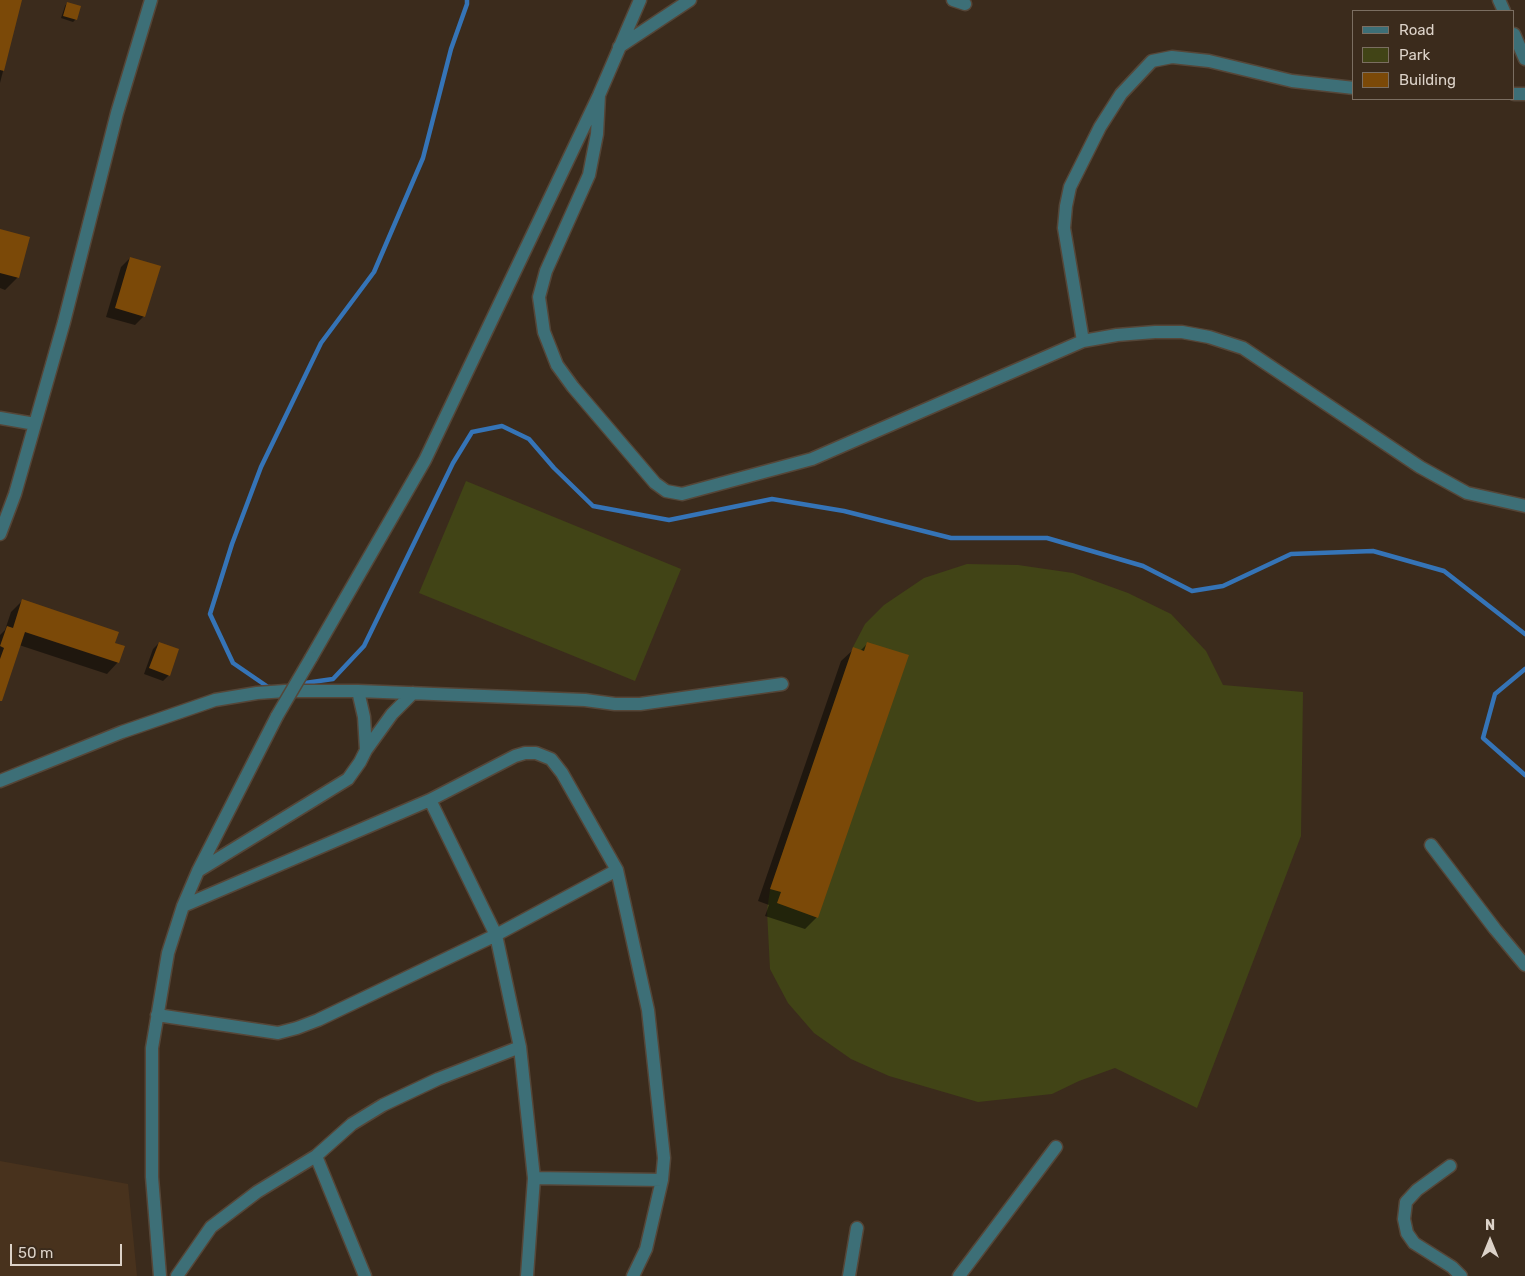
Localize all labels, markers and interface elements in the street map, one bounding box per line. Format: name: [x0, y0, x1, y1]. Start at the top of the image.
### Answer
legend: [1352, 10, 1515, 100]
text: Road: [1399, 21, 1435, 39]
text: Park: [1399, 46, 1430, 64]
text: Building: [1399, 71, 1456, 89]
north arrow: [1465, 1216, 1515, 1266]
text: N: [1485, 1217, 1495, 1234]
scale bar: [12, 1234, 125, 1266]
text: 50 m: [18, 1244, 53, 1262]

